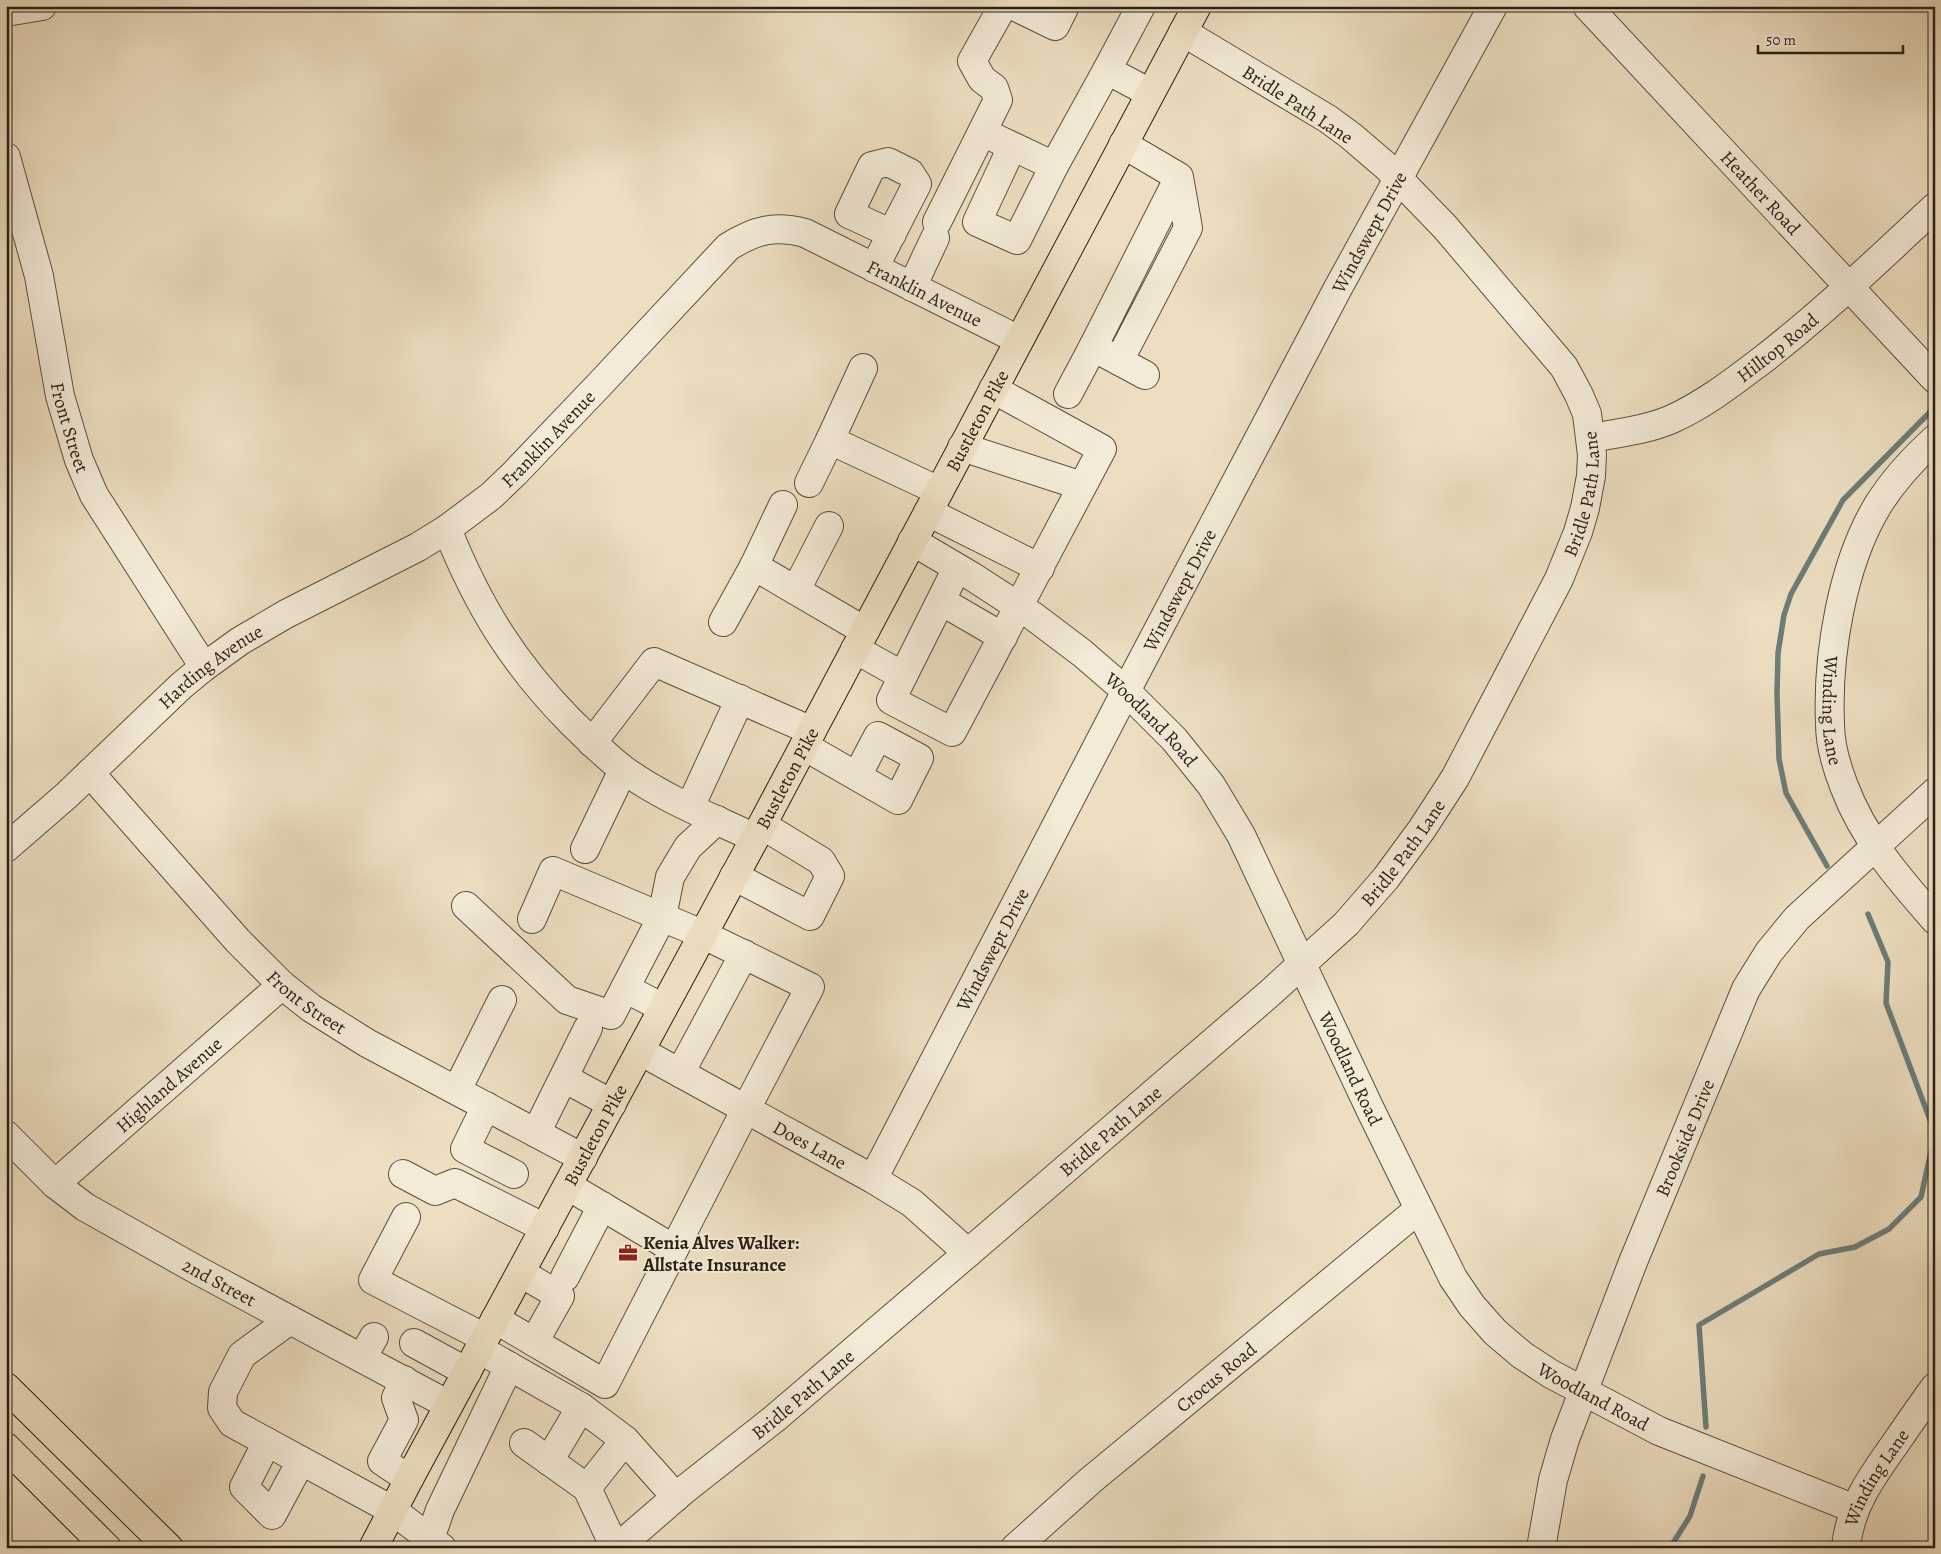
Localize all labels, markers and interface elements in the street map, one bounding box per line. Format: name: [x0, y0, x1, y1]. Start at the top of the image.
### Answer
scale bar: [1758, 22, 1904, 54]
text: 50 m: [1766, 30, 1796, 50]
street label: Bridle Path Lane: [1237, 59, 1358, 150]
street label: Heather Road: [1714, 145, 1807, 242]
street label: Windswept Drive: [1325, 167, 1414, 299]
street label: Franklin Avenue: [862, 254, 986, 334]
street label: Hilltop Road: [1732, 307, 1825, 389]
street label: Bustleton Pike: [940, 365, 1015, 476]
street label: Front Street: [44, 380, 95, 477]
street label: Franklin Avenue: [496, 385, 601, 494]
street label: Bridle Path Lane: [1557, 430, 1606, 561]
street label: Windswept Drive: [1137, 525, 1223, 657]
street label: Harding Avenue: [153, 618, 268, 715]
street label: Winding Lane: [1816, 654, 1848, 768]
street label: Woodland Road: [1098, 666, 1204, 773]
street label: Bustleton Pike: [750, 723, 825, 834]
street label: Bridle Path Lane: [1355, 795, 1452, 912]
street label: Windswept Drive: [950, 884, 1036, 1016]
street label: Front Street: [260, 965, 351, 1041]
street label: Woodland Road: [1312, 1007, 1388, 1131]
street label: Highland Avenue: [110, 1031, 228, 1139]
street label: Brookside Drive: [1650, 1075, 1721, 1201]
street label: Bustleton Pike: [558, 1080, 634, 1191]
street label: Bridle Path Lane: [1054, 1080, 1167, 1183]
street label: Does Lane: [768, 1115, 851, 1176]
place label: Kenia Alves Walker: Allstate Insurance: [642, 1230, 800, 1278]
office icon: Kenia Alves Walker: Allstate Insurance: [617, 1242, 639, 1264]
street label: 2nd Street: [177, 1252, 260, 1313]
street label: Crocus Road: [1171, 1336, 1263, 1419]
street label: Bridle Path Lane: [746, 1344, 860, 1446]
street label: Woodland Road: [1531, 1356, 1654, 1438]
street label: Winding Lane: [1838, 1424, 1916, 1530]

